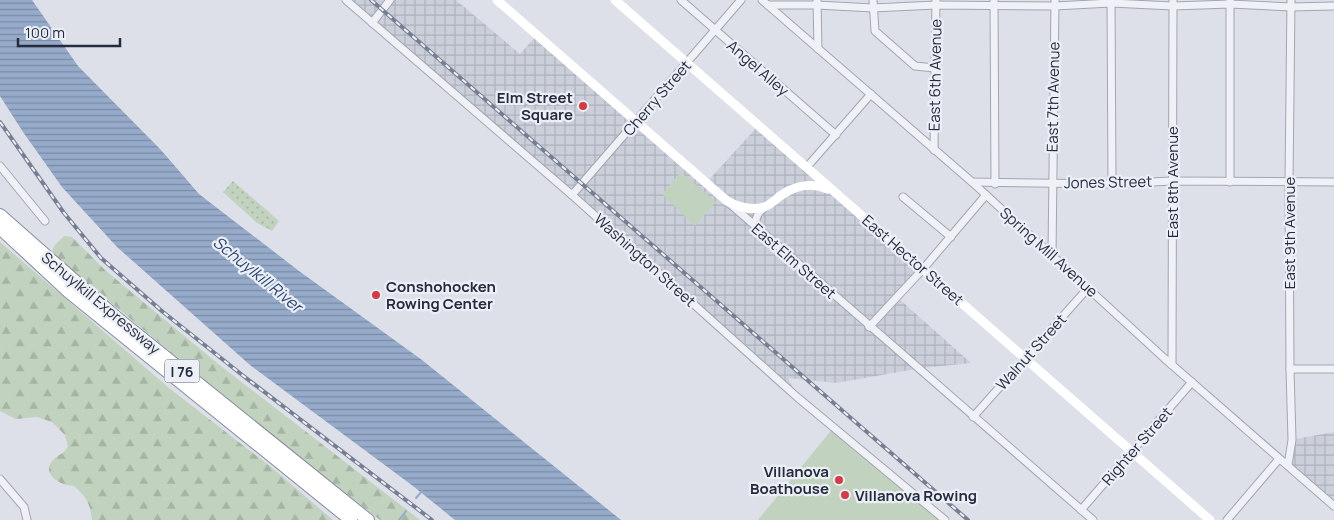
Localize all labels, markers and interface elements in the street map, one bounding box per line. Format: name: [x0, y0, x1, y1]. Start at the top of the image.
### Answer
scale bar: [18, 15, 120, 47]
street label: East 6th Avenue: [924, 18, 946, 131]
text: 100 m: [25, 22, 65, 43]
street label: Angel Alley: [723, 35, 793, 101]
street label: East 7th Avenue: [1042, 41, 1064, 152]
street label: Cherry Street: [618, 56, 696, 140]
place label: Elm Street Square: [497, 87, 573, 125]
marker: Elm Street Square: [577, 100, 589, 112]
street label: East 8th Avenue: [1162, 126, 1183, 238]
street label: Jones Street: [1064, 171, 1152, 193]
street label: East 9th Avenue: [1279, 177, 1300, 289]
street label: Spring Mill Avenue: [995, 202, 1103, 302]
street label: Washington Street: [590, 209, 700, 311]
street label: East Hector Street: [858, 210, 968, 310]
street label: East Elm Street: [747, 218, 841, 304]
water label: Schuylkill River: [209, 231, 309, 318]
street label: Schuylkill Expressway: [37, 247, 165, 359]
place label: Conshohocken Rowing Center: [386, 276, 496, 314]
marker: Conshohocken Rowing Center: [370, 289, 382, 301]
street label: Walnut Street: [991, 309, 1071, 395]
road number: I 76: [164, 360, 200, 382]
street label: Righter Street: [1097, 402, 1177, 490]
place label: Villanova Boathouse: [750, 461, 829, 499]
marker: Villanova Boathouse: [833, 474, 845, 486]
place label: Villanova Rowing: [855, 485, 977, 506]
marker: Villanova Rowing: [839, 489, 851, 501]

